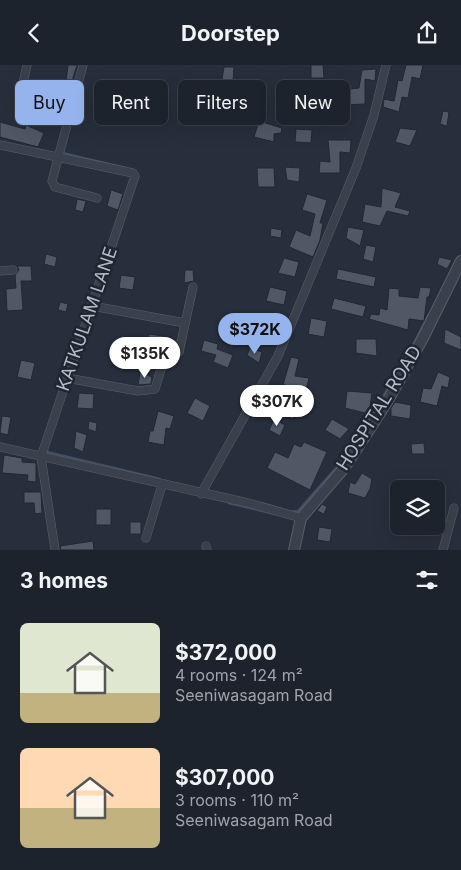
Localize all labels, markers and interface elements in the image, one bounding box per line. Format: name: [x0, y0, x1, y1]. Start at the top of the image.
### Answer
icon: back: [20, 19, 48, 47]
icon: share: [413, 19, 441, 47]
text: Doorstep: [181, 20, 280, 46]
chip: Buy: [15, 80, 84, 125]
chip: Rent: [94, 80, 168, 125]
chip: Filters: [178, 80, 266, 125]
chip: New: [276, 80, 350, 125]
street label: KATKULAM LANE: [52, 244, 121, 394]
pin: $372K: [220, 313, 290, 355]
text: $372K: [229, 319, 281, 339]
pin: $135K: [110, 337, 180, 379]
street label: HOSPITAL ROAD: [332, 342, 425, 474]
text: $135K: [120, 343, 170, 363]
pin: $307K: [242, 385, 312, 427]
text: $307K: [251, 391, 303, 411]
map controls: [390, 480, 445, 535]
button: layers: [390, 480, 445, 535]
icon: filters: [413, 566, 441, 594]
text: 3 homes: [20, 568, 108, 593]
text: $372,000: [175, 640, 277, 665]
icon: home: [60, 643, 120, 703]
text: 4 rooms · 124 m²: [175, 665, 303, 685]
text: Seeniwasagam Road: [175, 685, 333, 705]
text: $307,000: [175, 765, 275, 790]
icon: home: [60, 768, 120, 828]
text: 3 rooms · 110 m²: [175, 790, 299, 810]
text: Seeniwasagam Road: [175, 810, 333, 830]

